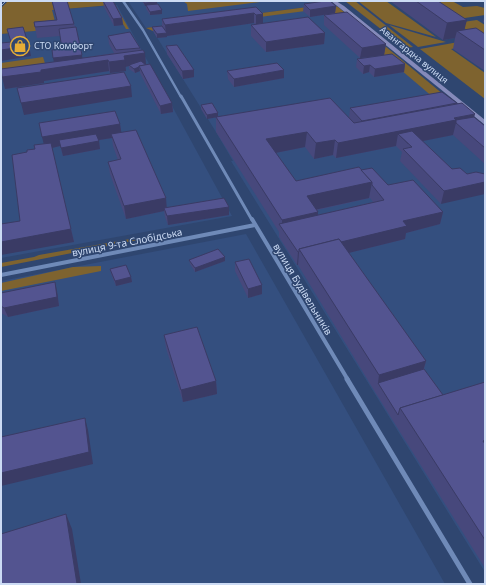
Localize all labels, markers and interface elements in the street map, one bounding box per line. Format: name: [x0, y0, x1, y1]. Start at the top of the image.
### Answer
street label: Авангардна вулиця: [377, 23, 451, 86]
shop icon: СТО Комфорт: [9, 35, 31, 57]
place label: СТО Комфорт: [34, 39, 94, 52]
street label: вулиця 9-та Слобідська: [71, 224, 183, 260]
street label: вулиця Будівельників: [270, 241, 336, 338]

